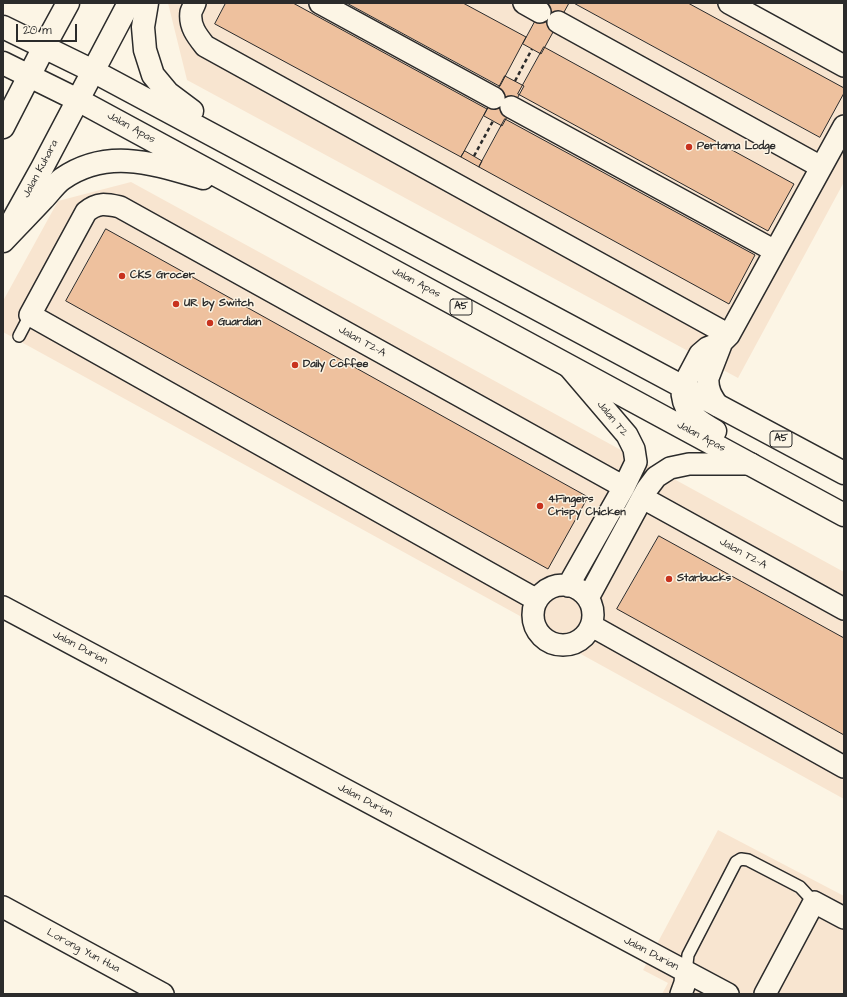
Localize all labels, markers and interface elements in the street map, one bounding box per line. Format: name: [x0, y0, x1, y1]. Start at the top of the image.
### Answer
scale bar: [18, 16, 79, 42]
text: 20 m: [23, 22, 52, 39]
street label: Jalan Apas: [105, 109, 157, 147]
street label: Jalan Kuhara: [20, 138, 62, 200]
place label: Pertama Lodge: [697, 140, 776, 154]
marker: Pertama Lodge: [684, 142, 694, 152]
street label: Jalan Apas: [390, 265, 442, 301]
place label: CKS Grocer: [130, 269, 195, 283]
marker: CKS Grocer: [117, 271, 127, 281]
place label: UR by Switch: [184, 297, 254, 311]
marker: UR by Switch: [171, 299, 181, 309]
road number: A5: [450, 299, 472, 315]
place label: Guardian: [218, 316, 261, 330]
marker: Guardian: [205, 318, 215, 328]
street label: Jalan T2-A: [336, 324, 388, 360]
place label: Daily Coffee: [303, 358, 369, 372]
marker: Daily Coffee: [290, 360, 300, 370]
street label: Jalan T2: [594, 399, 630, 439]
street label: Jalan Apas: [675, 419, 727, 455]
road number: A5: [770, 431, 792, 447]
place label: 4Fingers Crispy Chicken: [548, 493, 626, 519]
marker: 4Fingers Crispy Chicken: [535, 501, 545, 511]
street label: Jalan T2-A: [717, 536, 769, 572]
place label: Starbucks: [677, 572, 731, 586]
marker: Starbucks: [664, 574, 674, 584]
street label: Jalan Durian: [50, 628, 110, 668]
street label: Jalan Durian: [335, 781, 395, 821]
street label: Lorong Yun Hua: [44, 926, 122, 976]
street label: Jalan Durian: [621, 934, 681, 974]

